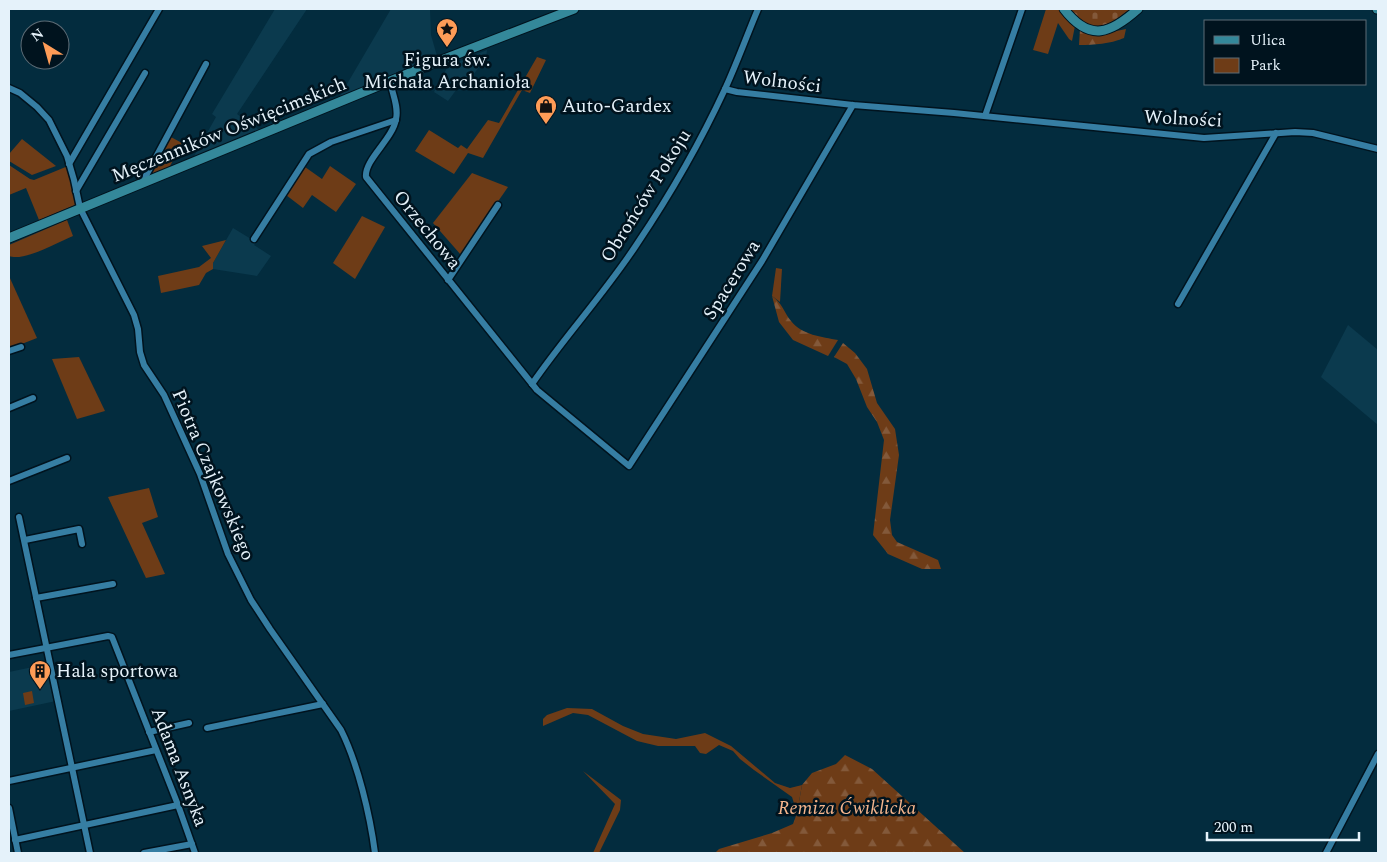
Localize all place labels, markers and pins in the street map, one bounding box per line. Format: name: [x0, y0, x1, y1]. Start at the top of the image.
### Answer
place icon: Figura św. Michała Archanioła: [435, 17, 459, 48]
place label: Figura św. Michała Archanioła: [364, 46, 531, 97]
place label: Auto-Gardex: [562, 92, 671, 121]
shop icon: Auto-Gardex: [534, 94, 558, 125]
place label: Hala sportowa: [56, 657, 178, 686]
building icon: Hala sportowa: [28, 659, 52, 690]

